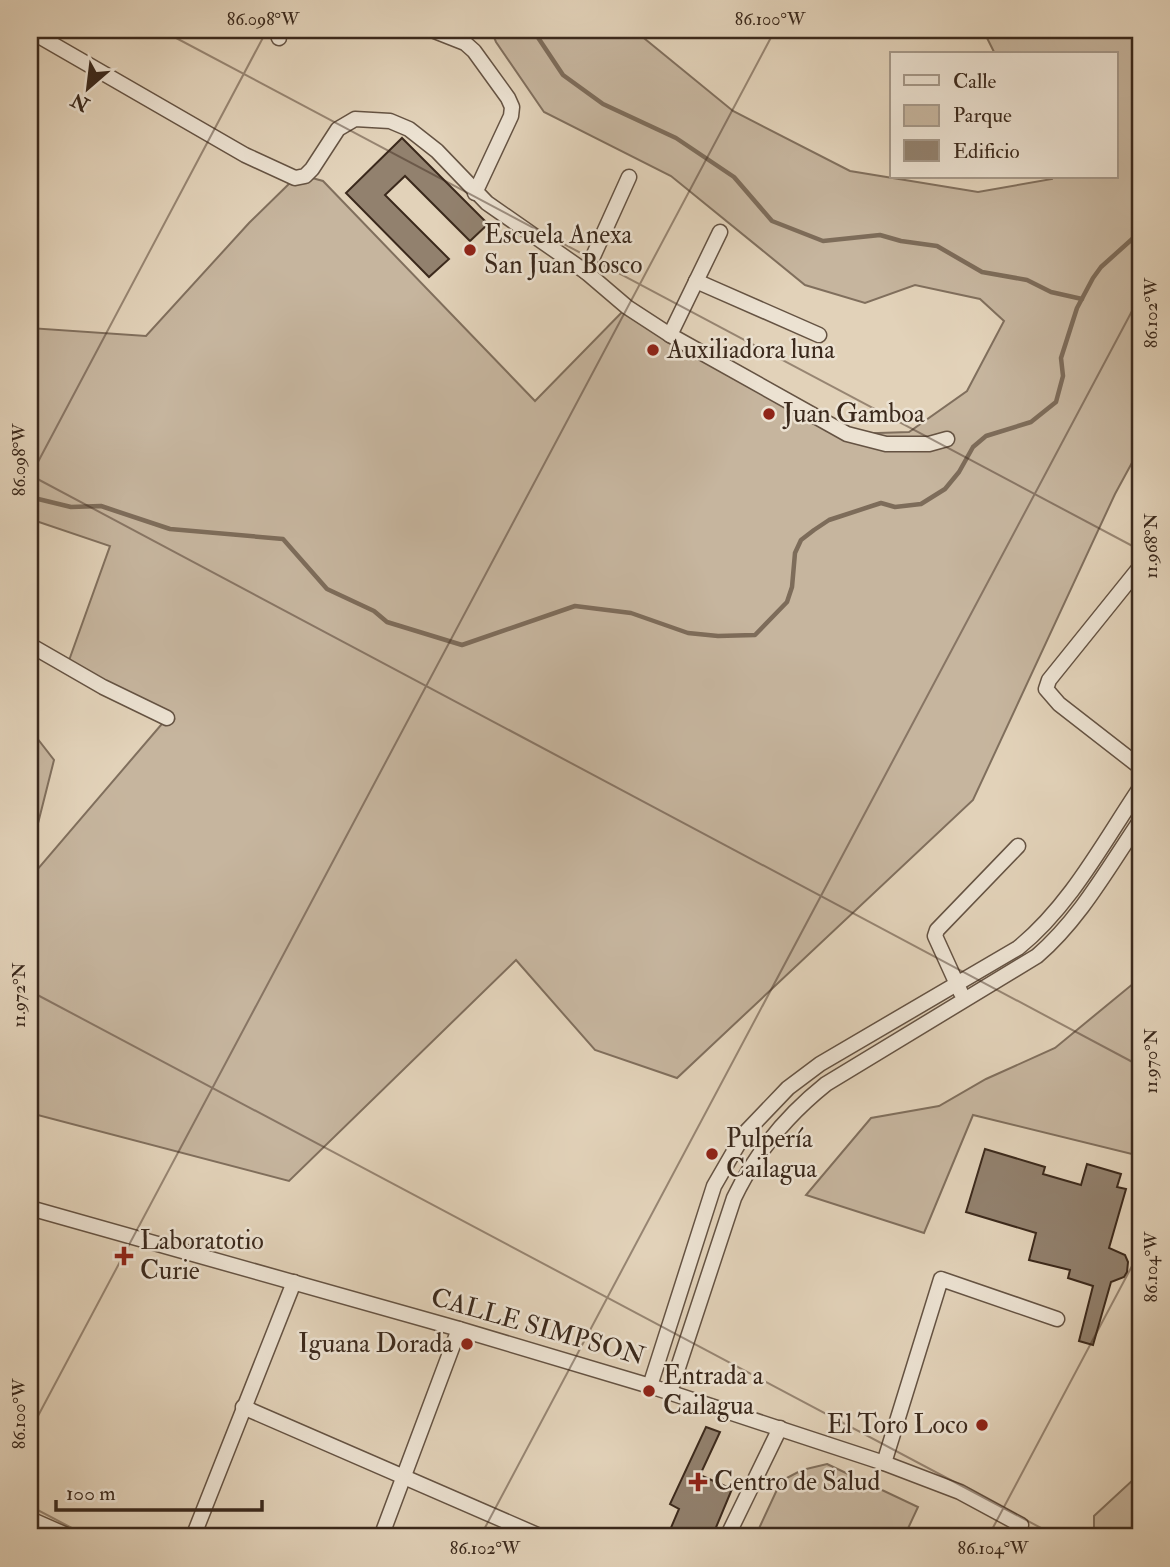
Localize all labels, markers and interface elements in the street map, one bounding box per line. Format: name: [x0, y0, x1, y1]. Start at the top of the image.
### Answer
text: 86.098°W: [227, 8, 300, 31]
text: 86.100°W: [735, 8, 806, 31]
north arrow: [52, 52, 122, 122]
legend: [890, 52, 1118, 178]
text: Calle: [953, 68, 997, 95]
text: N: [66, 87, 95, 117]
text: Parque: [953, 102, 1012, 129]
text: Edificio: [953, 138, 1020, 165]
place label: Escuela Anexa San Juan Bosco: [484, 219, 642, 281]
marker: Escuela Anexa San Juan Bosco: [462, 242, 478, 258]
text: 86.102°W: [1140, 277, 1163, 348]
place label: Auxiliadora luna: [666, 334, 835, 366]
marker: Auxiliadora luna: [645, 342, 661, 358]
place label: Juan Gamboa: [782, 398, 925, 430]
marker: Juan Gamboa: [761, 406, 777, 422]
text: 86.098°W: [8, 423, 31, 496]
text: 11.968°N: [1140, 513, 1163, 579]
text: 11.972°N: [8, 962, 31, 1028]
text: 11.970°N: [1140, 1028, 1163, 1094]
place label: Pulpería Cailagua: [726, 1123, 817, 1185]
marker: Pulpería Cailagua: [704, 1146, 720, 1162]
place label: Laboratotio Curie: [140, 1225, 264, 1287]
text: 86.104°W: [1140, 1231, 1163, 1302]
marker: Laboratotio Curie: [114, 1246, 134, 1266]
street label: CALLE SIMPSON: [427, 1281, 649, 1373]
place label: Iguana Dorada: [298, 1328, 453, 1360]
marker: Iguana Dorada: [459, 1336, 475, 1352]
place label: Entrada a Cailagua: [663, 1360, 764, 1422]
text: 86.100°W: [8, 1378, 31, 1449]
marker: Entrada a Cailagua: [641, 1383, 657, 1399]
place label: El Toro Loco: [827, 1409, 968, 1441]
marker: El Toro Loco: [974, 1417, 990, 1433]
place label: Centro de Salud: [714, 1466, 880, 1498]
scale bar: [56, 1469, 262, 1513]
marker: Centro de Salud: [688, 1472, 708, 1492]
text: 100 m: [66, 1480, 116, 1507]
text: 86.102°W: [450, 1537, 521, 1560]
text: 86.104°W: [958, 1537, 1029, 1560]

